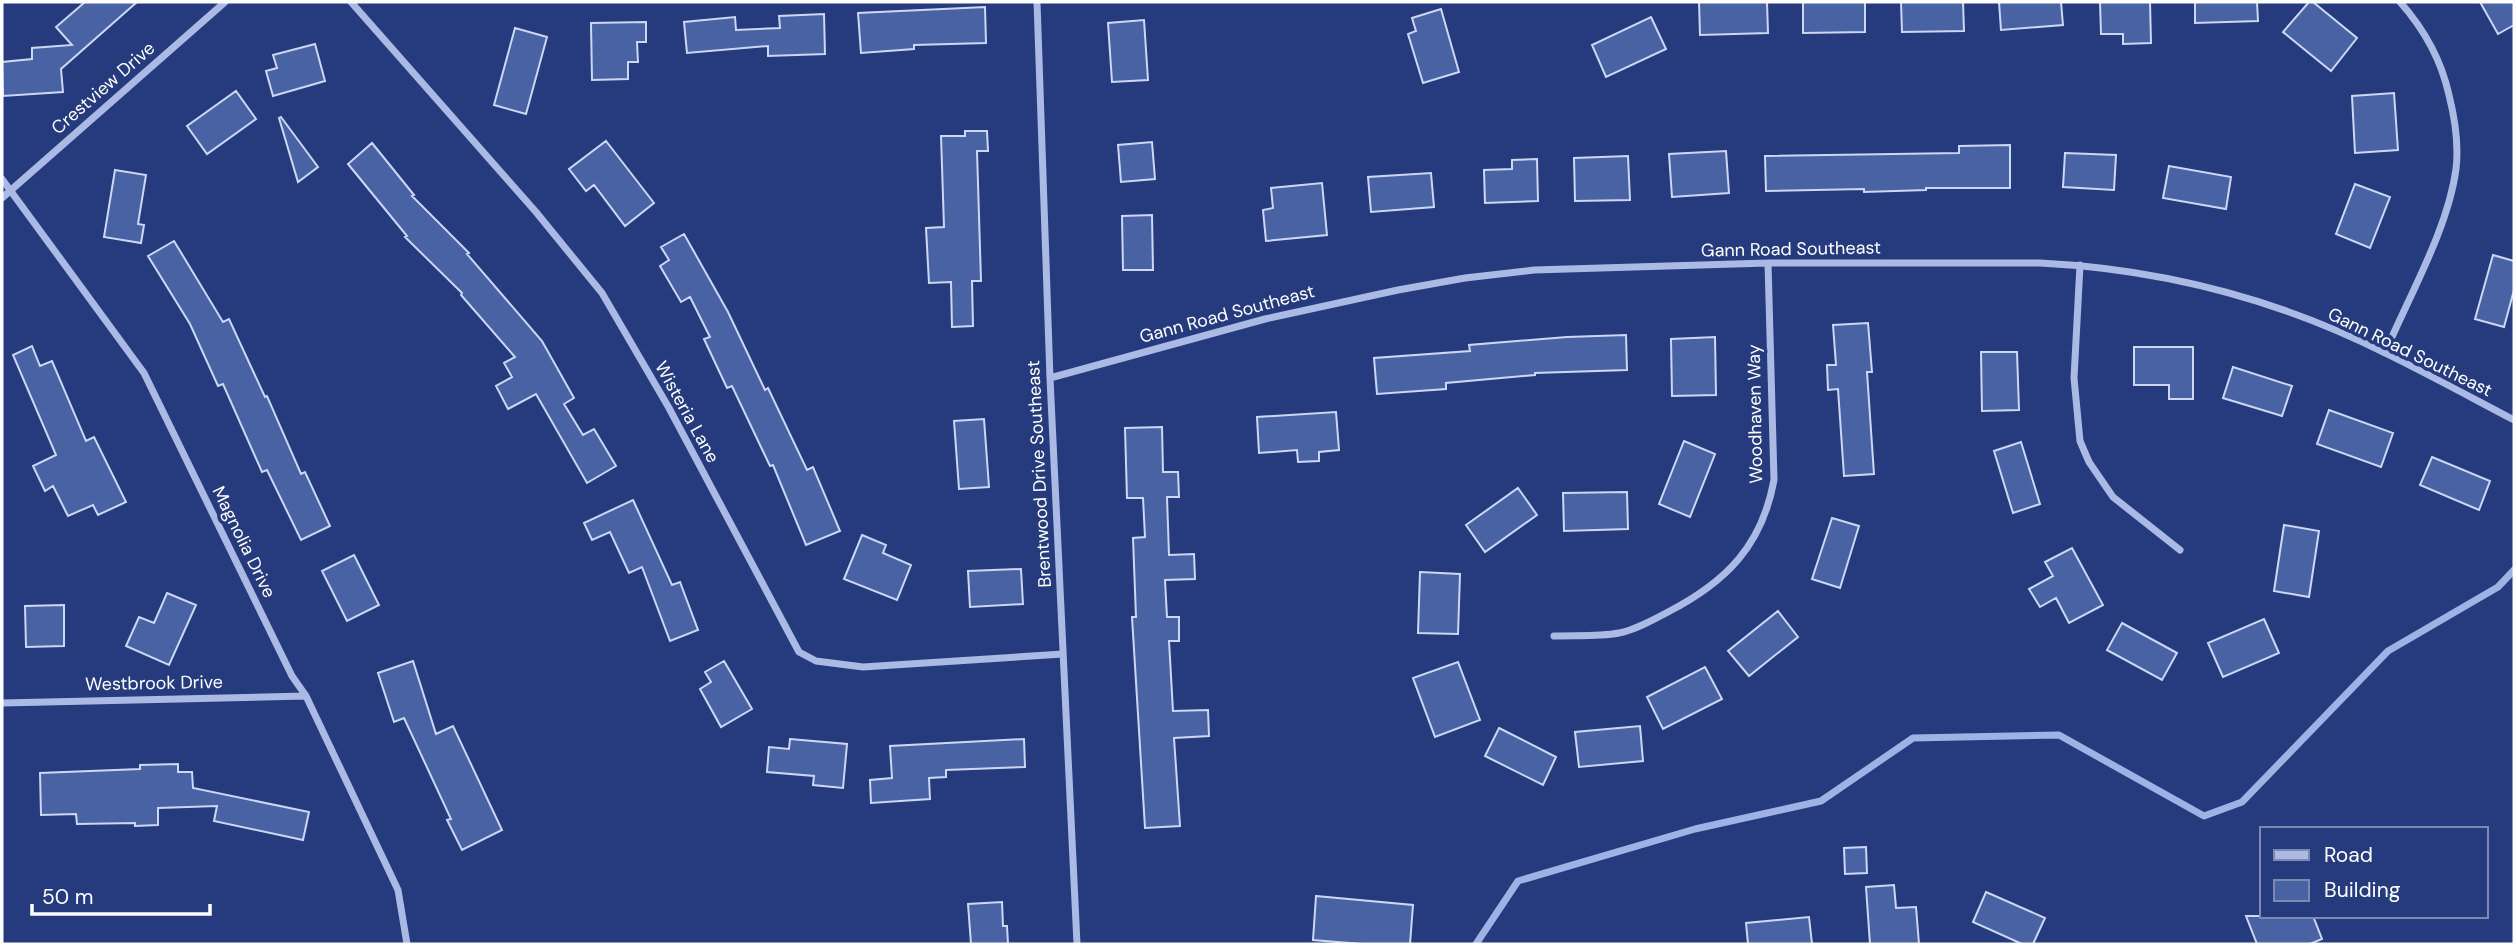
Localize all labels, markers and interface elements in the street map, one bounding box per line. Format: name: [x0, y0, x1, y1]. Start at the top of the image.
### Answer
street label: Crestview Drive: [46, 36, 160, 140]
street label: Gann Road Southeast: [1701, 235, 1881, 263]
street label: Gann Road Southeast: [1137, 279, 1317, 349]
street label: Gann Road Southeast: [2324, 302, 2496, 402]
street label: Woodhaven Way: [1742, 344, 1768, 484]
street label: Wisteria Lane: [649, 357, 725, 467]
street label: Brentwood Drive Southeast: [1021, 360, 1057, 588]
street label: Magnolia Drive: [207, 482, 281, 602]
street label: Westbrook Drive: [85, 670, 223, 696]
legend: [2260, 827, 2488, 918]
text: Road: [2324, 841, 2373, 869]
scale bar: [32, 872, 210, 916]
text: Building: [2324, 876, 2401, 904]
text: 50 m: [42, 883, 93, 911]

